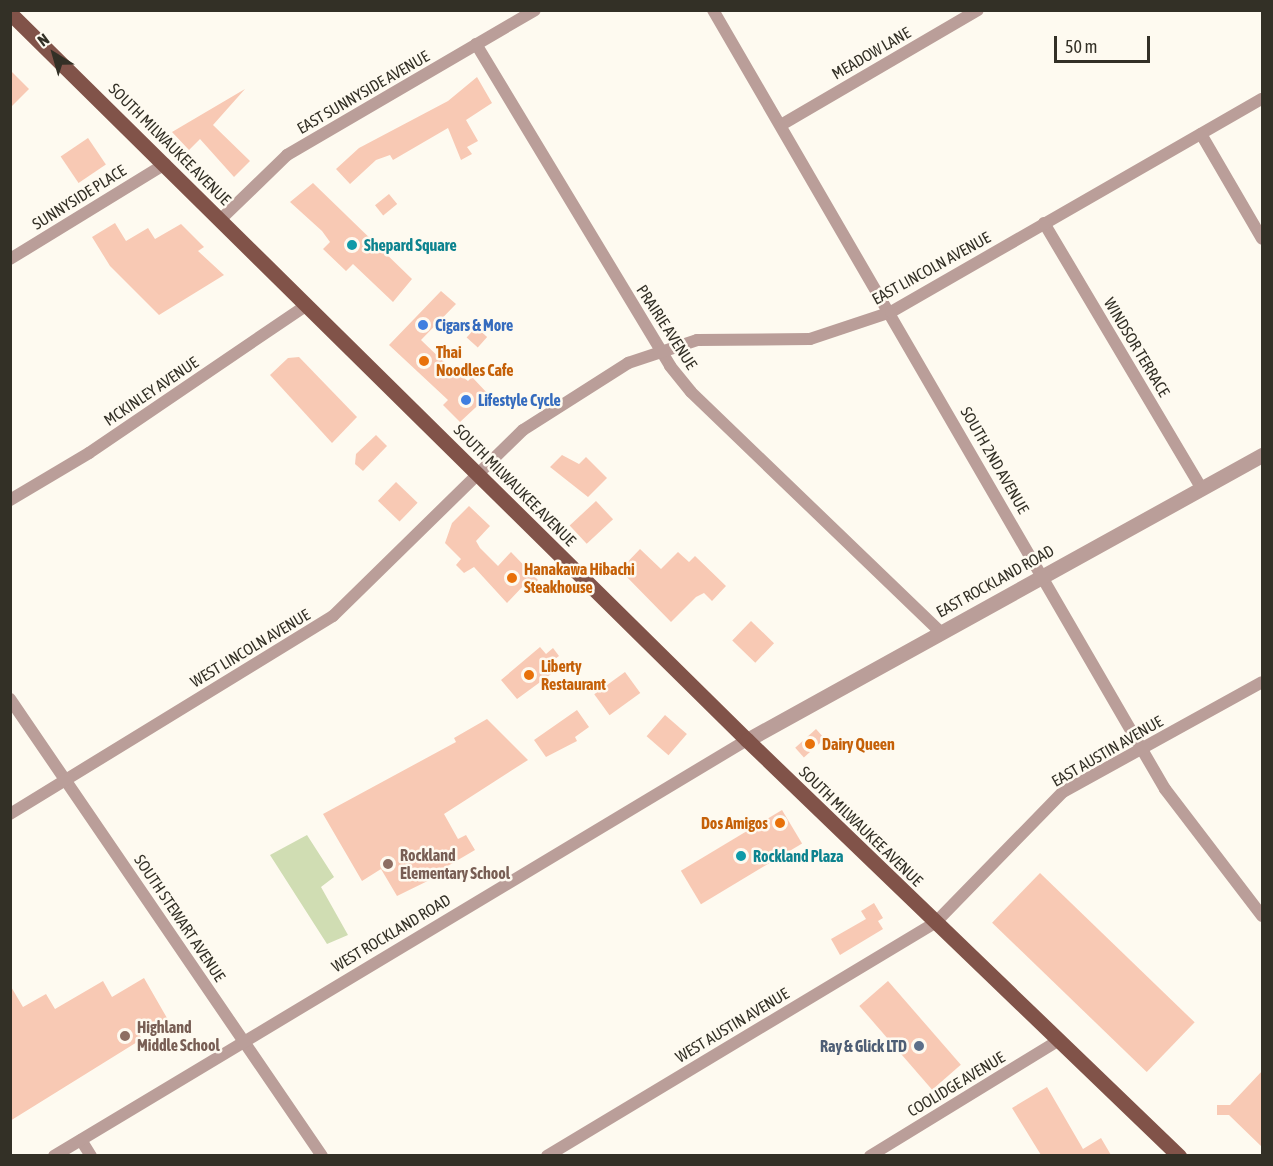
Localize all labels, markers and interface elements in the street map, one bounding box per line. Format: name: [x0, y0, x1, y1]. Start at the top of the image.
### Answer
street label: MEADOW LANE: [828, 23, 914, 83]
north arrow: [24, 24, 84, 84]
scale bar: [1057, 24, 1153, 62]
text: N: [34, 30, 52, 50]
text: 50 m: [1065, 36, 1097, 57]
street label: EAST SUNNYSIDE AVENUE: [294, 46, 432, 138]
street label: SOUTH MILWAUKEE AVENUE: [105, 79, 235, 209]
street label: SUNNYSIDE PLACE: [29, 161, 129, 233]
street label: EAST LINCOLN AVENUE: [869, 228, 993, 308]
place label: Shepard Square: [364, 235, 457, 255]
marker: Shepard Square: [345, 238, 359, 252]
street label: PRAIRIE AVENUE: [633, 281, 701, 373]
street label: WINDSOR TERRACE: [1100, 294, 1174, 400]
place label: Cigars & More: [435, 315, 513, 335]
marker: Cigars & More: [416, 318, 430, 332]
place label: Thai Noodles Cafe: [436, 342, 514, 380]
street label: MCKINLEY AVENUE: [100, 352, 202, 430]
marker: Thai Noodles Cafe: [417, 354, 431, 368]
place label: Lifestyle Cycle: [478, 390, 561, 410]
marker: Lifestyle Cycle: [459, 393, 473, 407]
street label: SOUTH 2ND AVENUE: [957, 403, 1033, 517]
street label: SOUTH MILWAUKEE AVENUE: [450, 420, 580, 550]
street label: EAST ROCKLAND ROAD: [933, 541, 1057, 621]
place label: Hanakawa Hibachi Steakhouse: [524, 559, 635, 597]
marker: Hanakawa Hibachi Steakhouse: [505, 571, 519, 585]
street label: WEST LINCOLN AVENUE: [187, 605, 313, 691]
place label: Liberty Restaurant: [541, 656, 606, 694]
marker: Liberty Restaurant: [522, 668, 536, 682]
street label: EAST AUSTIN AVENUE: [1048, 711, 1166, 791]
place label: Dairy Queen: [822, 734, 895, 754]
marker: Dairy Queen: [803, 737, 817, 751]
street label: SOUTH MILWAUKEE AVENUE: [795, 762, 927, 890]
place label: Dos Amigos: [701, 813, 768, 833]
marker: Dos Amigos: [773, 816, 787, 830]
place label: Rockland Elementary School: [400, 845, 510, 883]
place label: Rockland Plaza: [753, 846, 843, 866]
marker: Rockland Plaza: [734, 849, 748, 863]
street label: SOUTH STEWART AVENUE: [130, 851, 230, 985]
marker: Rockland Elementary School: [381, 857, 395, 871]
street label: WEST ROCKLAND ROAD: [328, 890, 454, 976]
street label: WEST AUSTIN AVENUE: [672, 984, 792, 1066]
place label: Highland Middle School: [137, 1017, 220, 1055]
marker: Highland Middle School: [118, 1029, 132, 1043]
place label: Ray & Glick LTD: [820, 1036, 907, 1056]
marker: Ray & Glick LTD: [912, 1039, 926, 1053]
street label: COOLIDGE AVENUE: [904, 1047, 1008, 1121]

